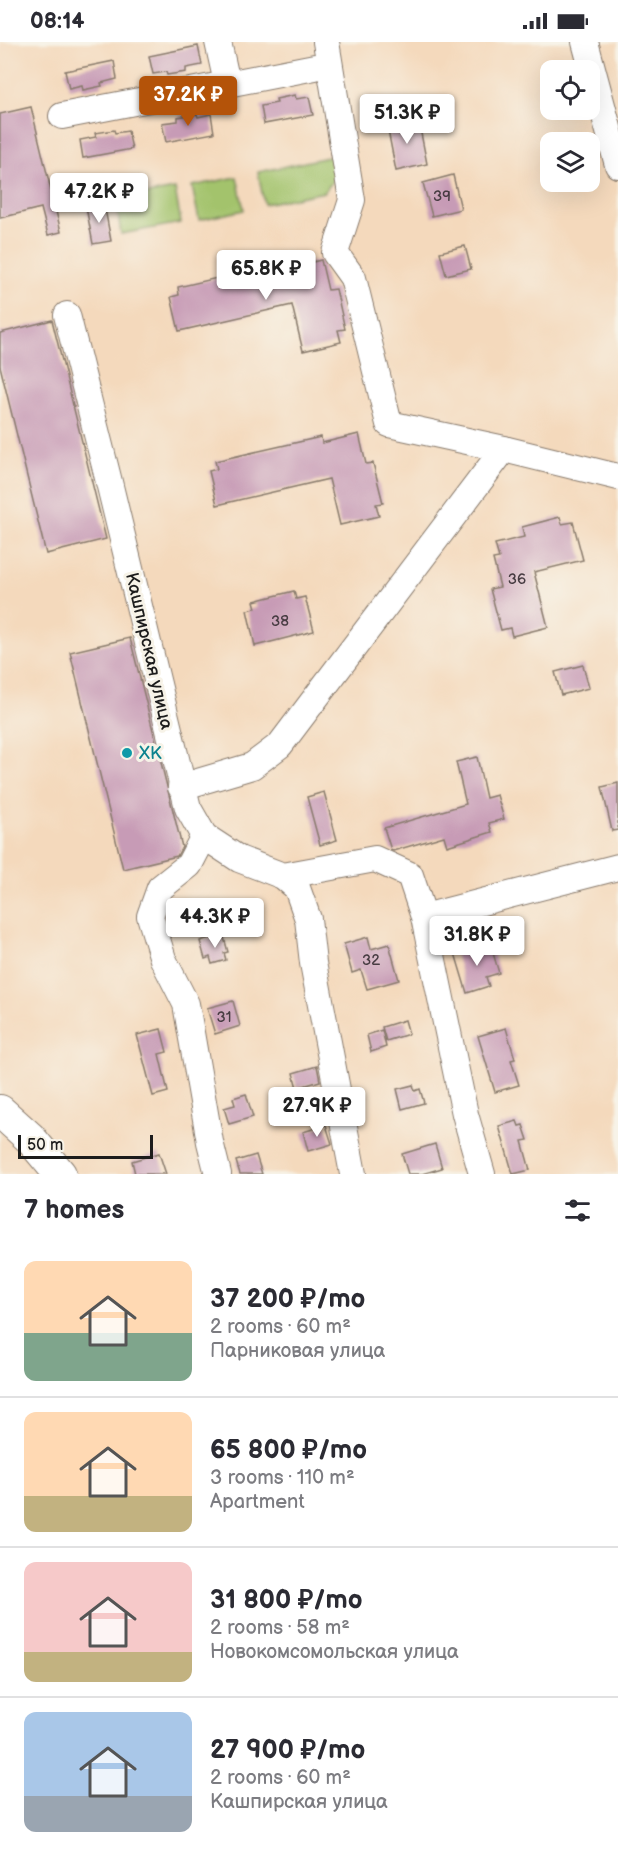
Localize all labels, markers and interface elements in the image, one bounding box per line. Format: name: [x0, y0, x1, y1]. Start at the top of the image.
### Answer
text: 08:14: [30, 8, 84, 35]
map controls: [540, 60, 600, 192]
button: locate: [540, 60, 600, 120]
pin: 37.2K ₽: [133, 76, 243, 127]
text: 37.2K ₽: [153, 83, 223, 107]
pin: 51.3K ₽: [352, 94, 462, 145]
text: 51.3K ₽: [374, 101, 440, 125]
button: layers: [540, 132, 600, 192]
pin: 47.2K ₽: [44, 173, 154, 224]
text: 47.2K ₽: [64, 180, 134, 204]
house number: 39: [433, 187, 451, 206]
pin: 65.8K ₽: [211, 250, 321, 301]
text: 65.8K ₽: [231, 257, 301, 281]
house number: 36: [508, 570, 526, 589]
street label: Кашпирская улица: [121, 571, 177, 732]
house number: 38: [271, 612, 289, 631]
place label: ХК: [139, 743, 162, 764]
marker: ХК: [120, 746, 134, 760]
pin: 44.3K ₽: [160, 898, 270, 949]
text: 44.3K ₽: [180, 905, 250, 929]
pin: 31.8K ₽: [422, 916, 532, 967]
text: 31.8K ₽: [443, 923, 511, 947]
house number: 32: [362, 951, 380, 970]
house number: 31: [216, 1008, 232, 1027]
pin: 27.9K ₽: [262, 1087, 372, 1138]
text: 27.9K ₽: [282, 1094, 352, 1118]
scale bar: [18, 1132, 153, 1160]
text: 50 m: [27, 1136, 63, 1155]
icon: filters: [561, 1194, 594, 1227]
text: 7 homes: [24, 1195, 124, 1226]
text: 37 200 ₽/mo: [210, 1284, 365, 1315]
icon: home: [72, 1285, 144, 1357]
text: 2 rooms · 60 m²: [210, 1315, 351, 1339]
text: Парниковая улица: [210, 1339, 385, 1363]
text: 65 800 ₽/mo: [210, 1435, 367, 1466]
icon: home: [72, 1436, 144, 1508]
text: 3 rooms · 110 m²: [210, 1466, 355, 1490]
text: Apartment: [210, 1490, 305, 1514]
text: 31 800 ₽/mo: [210, 1585, 363, 1616]
icon: home: [72, 1586, 144, 1658]
text: 2 rooms · 58 m²: [210, 1616, 350, 1640]
text: Новокомсомольская улица: [210, 1640, 459, 1664]
text: 27 900 ₽/mo: [210, 1735, 365, 1766]
icon: home: [72, 1736, 144, 1808]
text: 2 rooms · 60 m²: [210, 1766, 351, 1790]
text: Кашпирская улица: [210, 1790, 388, 1814]

